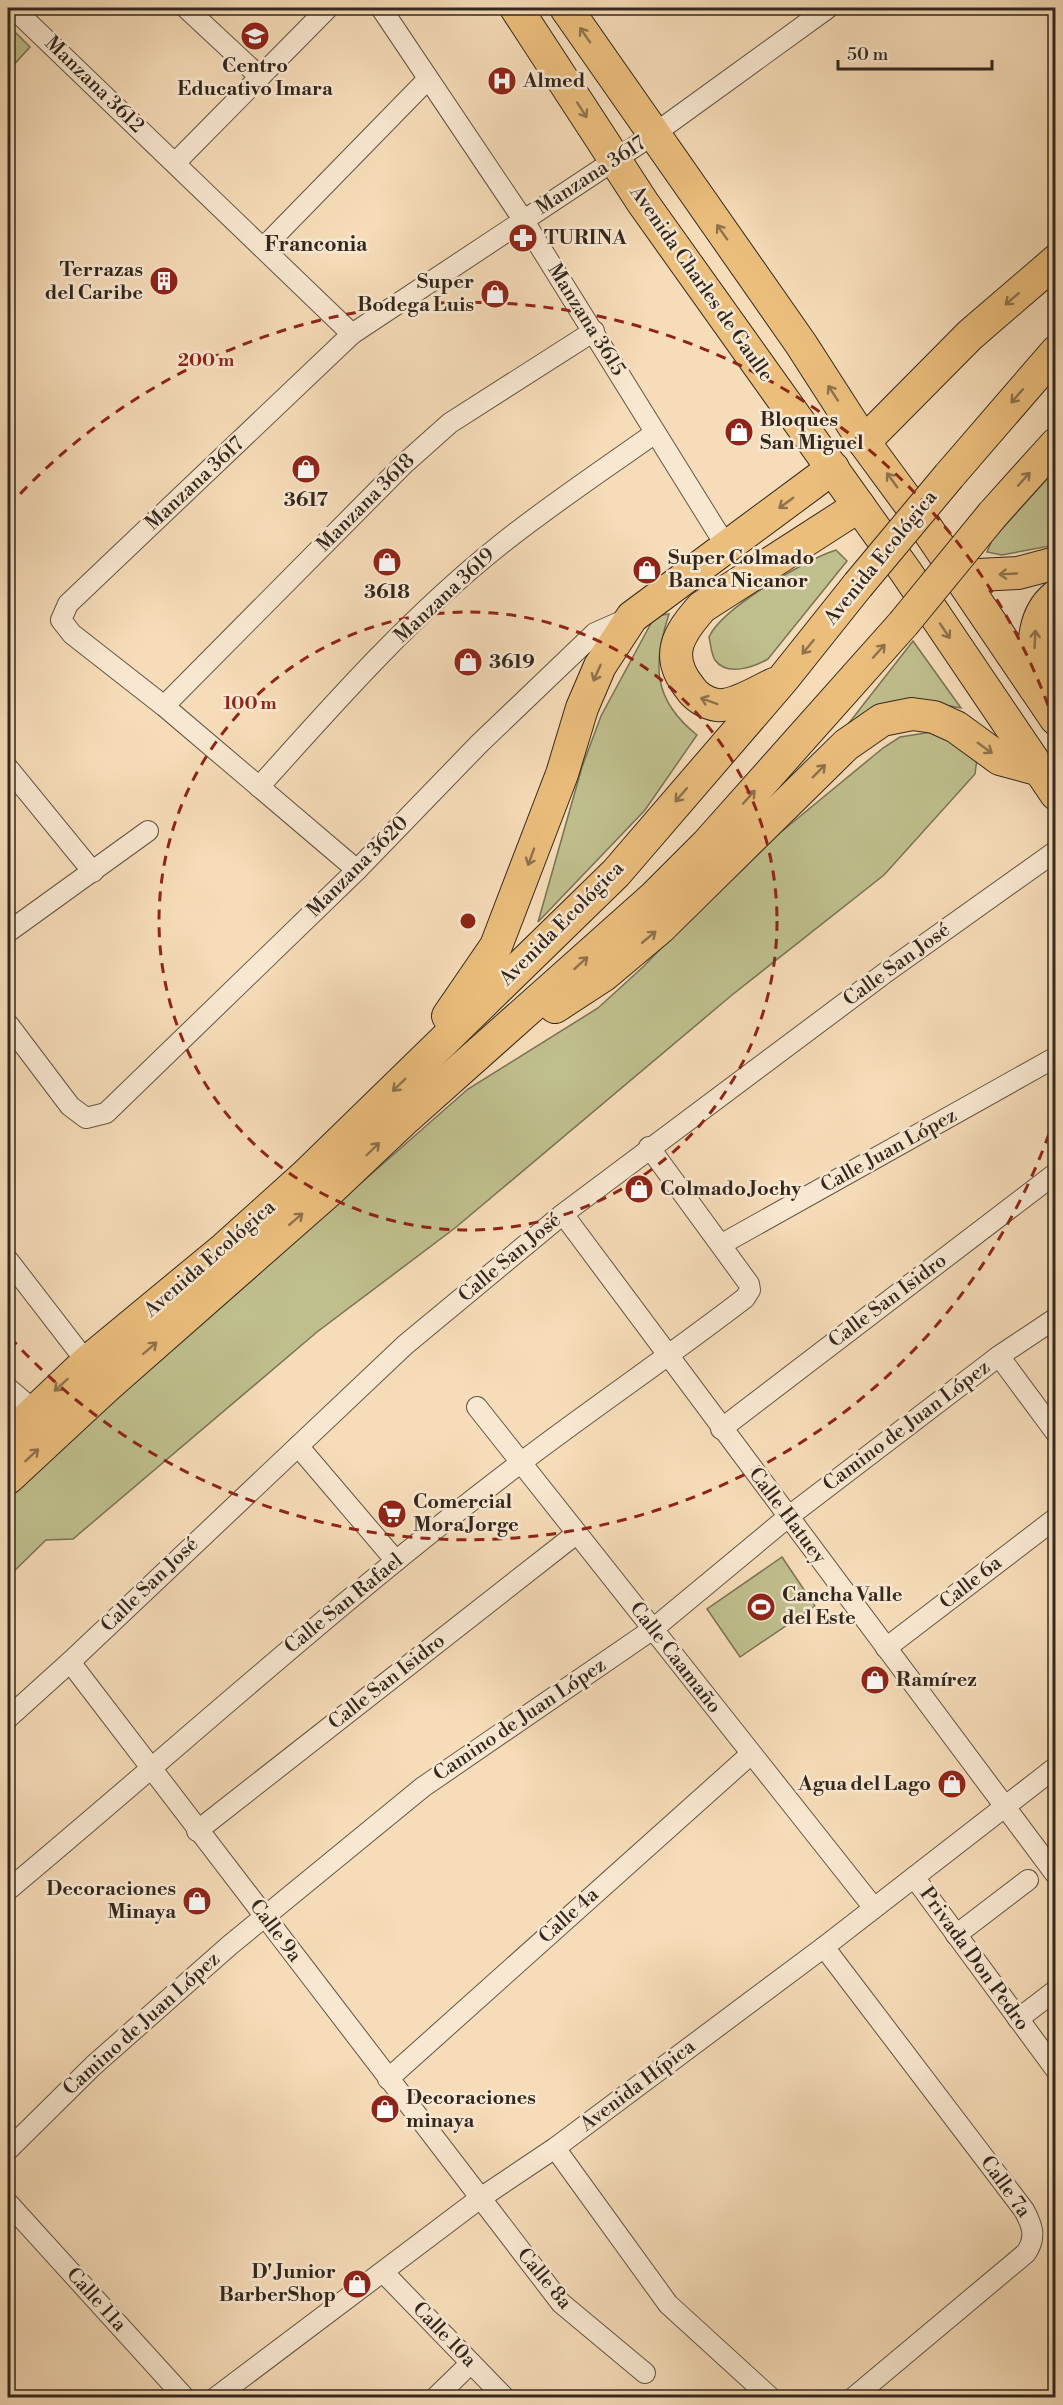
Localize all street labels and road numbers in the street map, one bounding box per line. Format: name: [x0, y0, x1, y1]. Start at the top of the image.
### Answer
street label: Manzana 3612: [39, 31, 149, 139]
street label: Manzana 3617: [531, 131, 651, 221]
street label: Avenida Charles de Gaulle: [623, 180, 778, 387]
street label: Manzana 3615: [542, 259, 630, 381]
street label: Manzana 3617: [140, 432, 250, 536]
street label: Manzana 3618: [312, 449, 420, 557]
street label: Avenida Ecológica: [818, 485, 944, 631]
street label: Manzana 3619: [390, 543, 500, 649]
street label: Manzana 3620: [302, 811, 414, 923]
street label: Avenida Ecológica: [494, 856, 630, 992]
street label: Calle San José: [839, 918, 955, 1012]
street label: Calle Juan López: [817, 1103, 961, 1199]
street label: Avenida Ecológica: [138, 1194, 282, 1324]
street label: Calle San José: [454, 1208, 566, 1308]
street label: Calle San Isidro: [824, 1248, 952, 1354]
street label: Camino de Juan López: [819, 1355, 995, 1497]
street label: Calle Hatuey: [743, 1463, 832, 1569]
street label: Calle San José: [96, 1532, 204, 1638]
street label: Calle San Rafael: [280, 1549, 408, 1659]
street label: Calle 6a: [935, 1550, 1008, 1615]
street label: Calle Caamaño: [624, 1597, 726, 1719]
street label: Calle San Isidro: [324, 1629, 450, 1735]
street label: Camino de Juan López: [429, 1653, 611, 1787]
street label: Calle 4a: [534, 1882, 605, 1949]
street label: Privada Don Pedro: [914, 1882, 1034, 2036]
street label: Calle 9a: [243, 1895, 307, 1968]
street label: Camino de Juan López: [58, 1947, 226, 2101]
street label: Avenida Hípica: [575, 2034, 701, 2138]
street label: Calle 7a: [974, 2151, 1036, 2223]
street label: Calle 8a: [511, 2243, 577, 2315]
street label: Calle 11a: [61, 2263, 132, 2338]
street label: Calle 10a: [407, 2297, 482, 2374]

